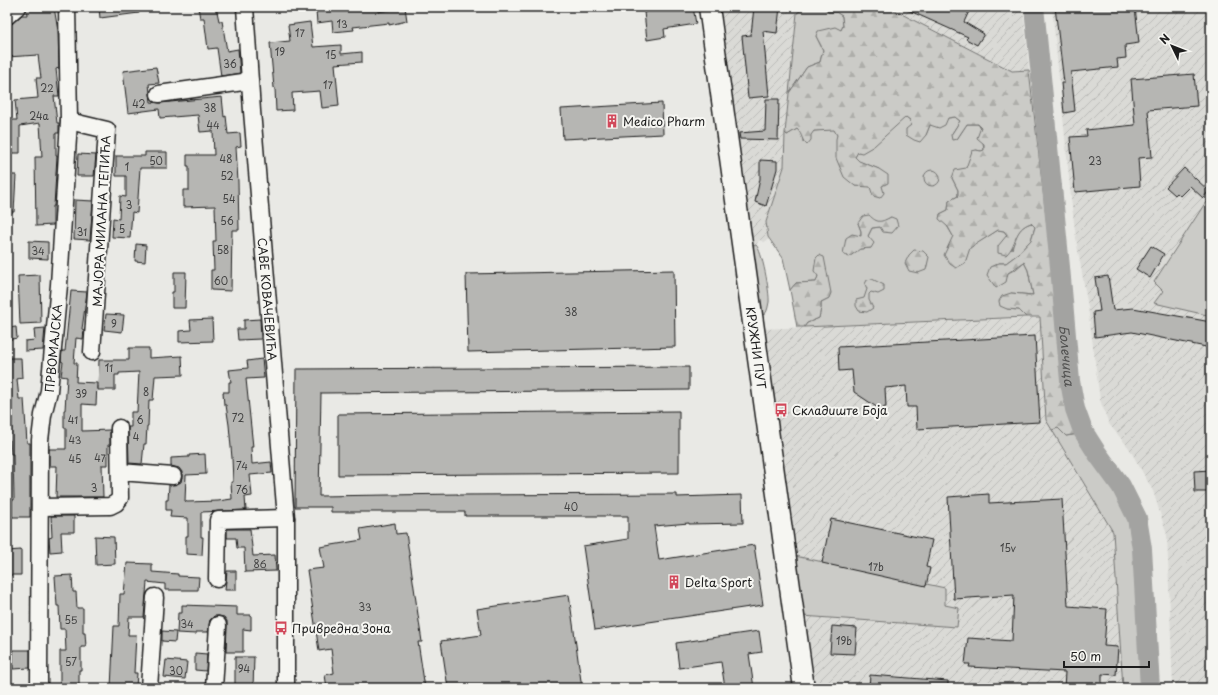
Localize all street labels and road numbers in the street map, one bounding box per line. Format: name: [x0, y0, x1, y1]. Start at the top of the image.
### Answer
street label: МАЈОРА МИЛАНА ТЕПИЋА: [88, 135, 114, 307]
street label: САВЕ КОВАЧЕВИЋА: [254, 237, 282, 361]
street label: ПРВОМАЈСКА: [40, 303, 66, 393]
street label: КРУЖНИ ПУТ: [742, 305, 771, 391]

